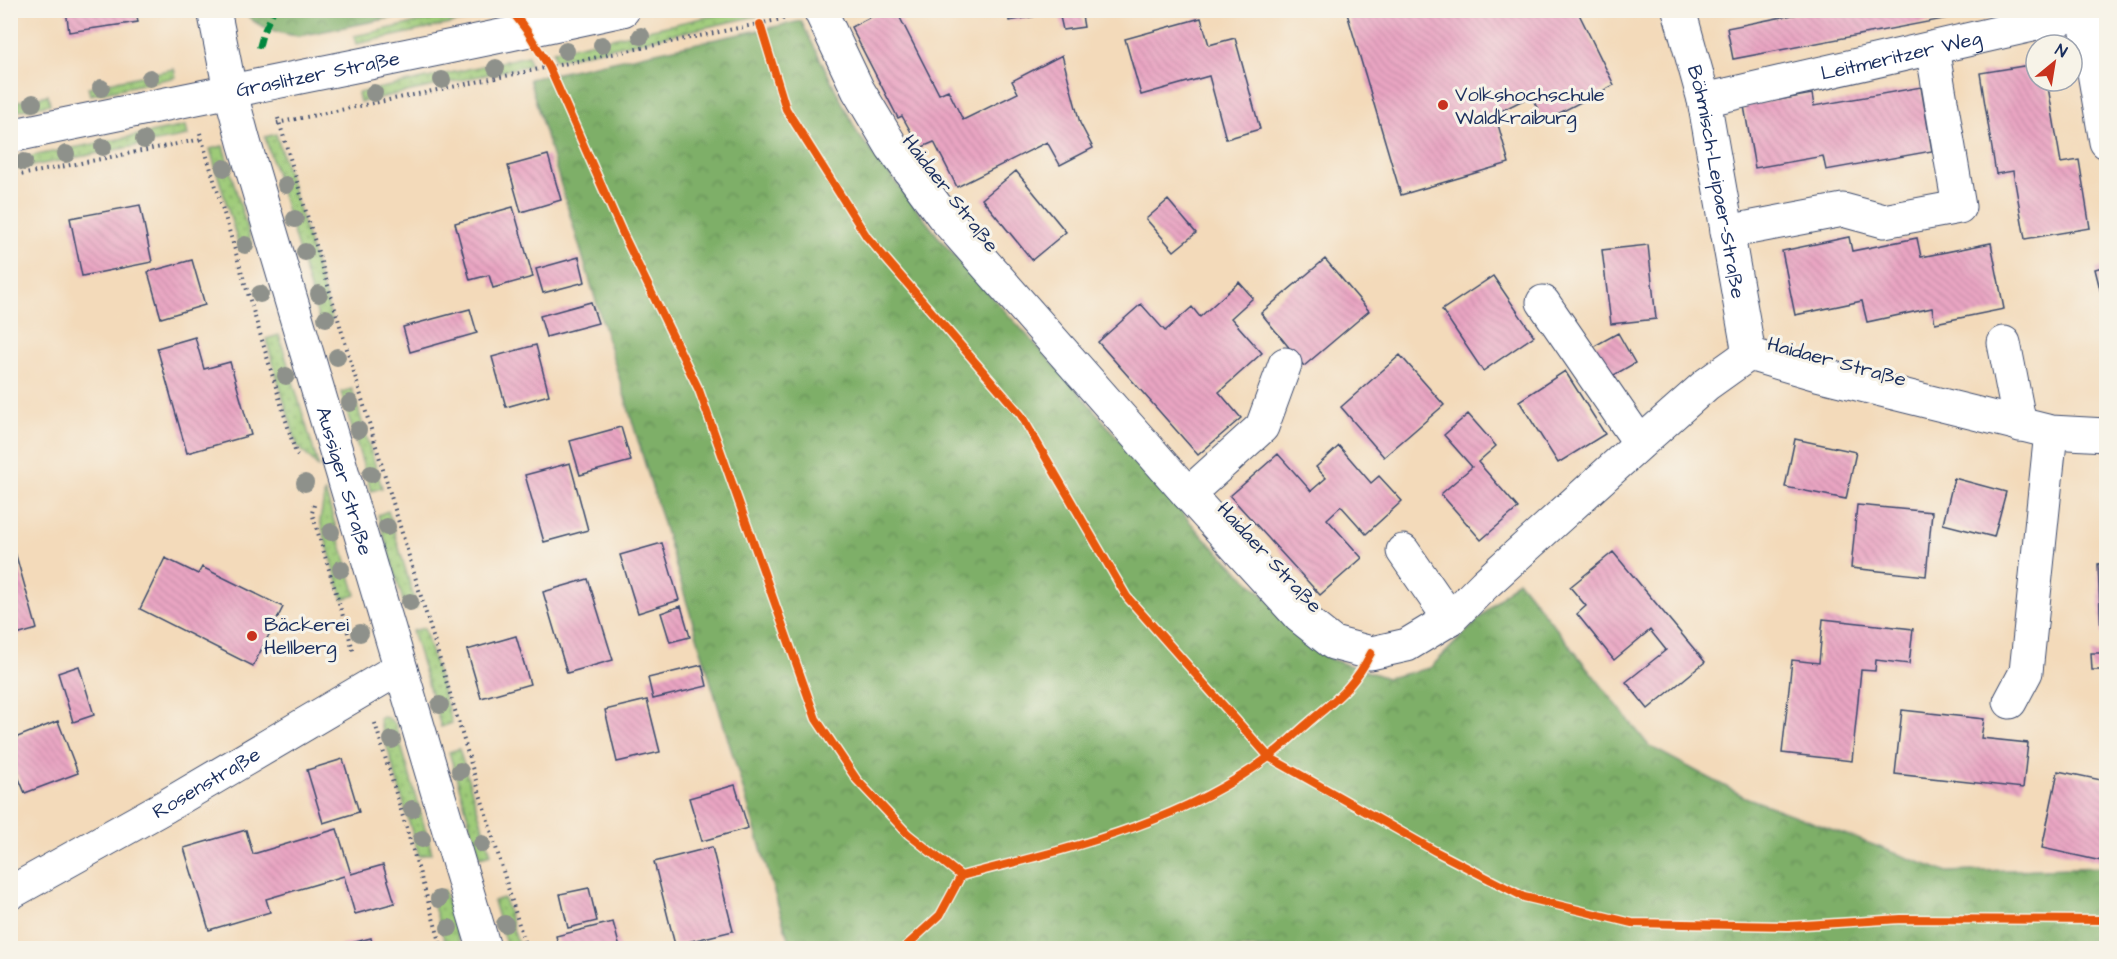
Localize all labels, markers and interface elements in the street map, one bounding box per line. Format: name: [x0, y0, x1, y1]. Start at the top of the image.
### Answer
street label: Leitmeritzer Weg: [1818, 24, 1985, 88]
north arrow: [2024, 33, 2084, 93]
text: N: [2051, 39, 2071, 63]
street label: Graslitzer Straße: [234, 44, 402, 105]
street label: Böhmisch-Leipaer-Straße: [1680, 62, 1752, 301]
place label: Volkshochschule Waldkraiburg: [1455, 81, 1605, 133]
marker: Volkshochschule Waldkraiburg: [1436, 98, 1450, 112]
street label: Haidaer Straße: [895, 129, 1005, 259]
street label: Haidaer Straße: [1764, 330, 1910, 394]
street label: Aussiger Straße: [309, 404, 379, 559]
street label: Haidaer Straße: [1210, 496, 1328, 620]
place label: Bäckerei Hellberg: [264, 611, 349, 663]
marker: Bäckerei Hellberg: [245, 629, 259, 643]
street label: Rosenstraße: [147, 740, 266, 826]

